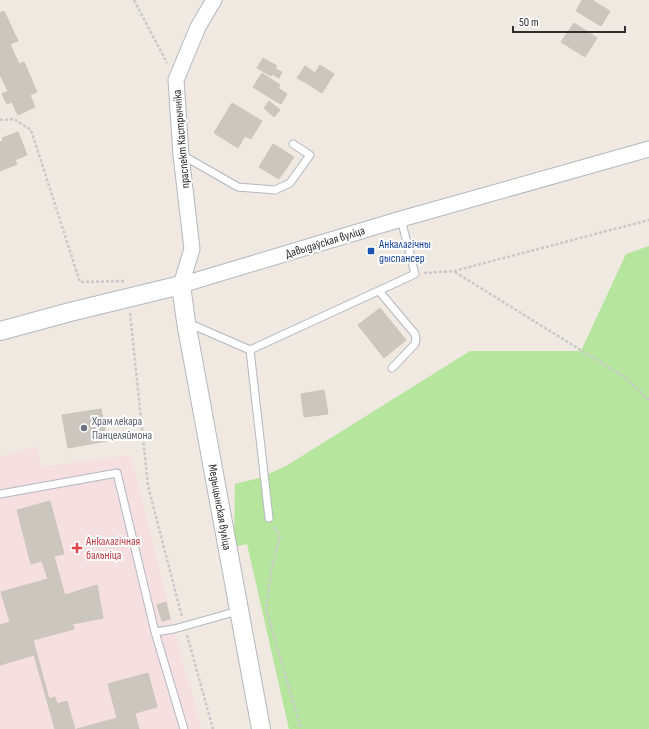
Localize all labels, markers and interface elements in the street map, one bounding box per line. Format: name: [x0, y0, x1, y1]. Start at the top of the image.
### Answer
scale bar: [513, 8, 625, 34]
text: 50 m: [519, 15, 539, 30]
street label: праспект Кастрычніка: [170, 89, 193, 189]
street label: Давыдаўская вуліца: [284, 223, 367, 262]
place label: Анкалагічны дыспансер: [378, 237, 431, 266]
marker: Анкалагічны дыспансер: [366, 246, 376, 256]
place label: Храм лекара Панцеляймона: [91, 414, 152, 443]
marker: Храм лекара Панцеляймона: [79, 423, 89, 433]
street label: Медыцынская вуліца: [205, 463, 235, 552]
place label: Анкалагічная бальніца: [85, 534, 141, 563]
marker: Анкалагічная бальніца: [71, 542, 83, 554]

